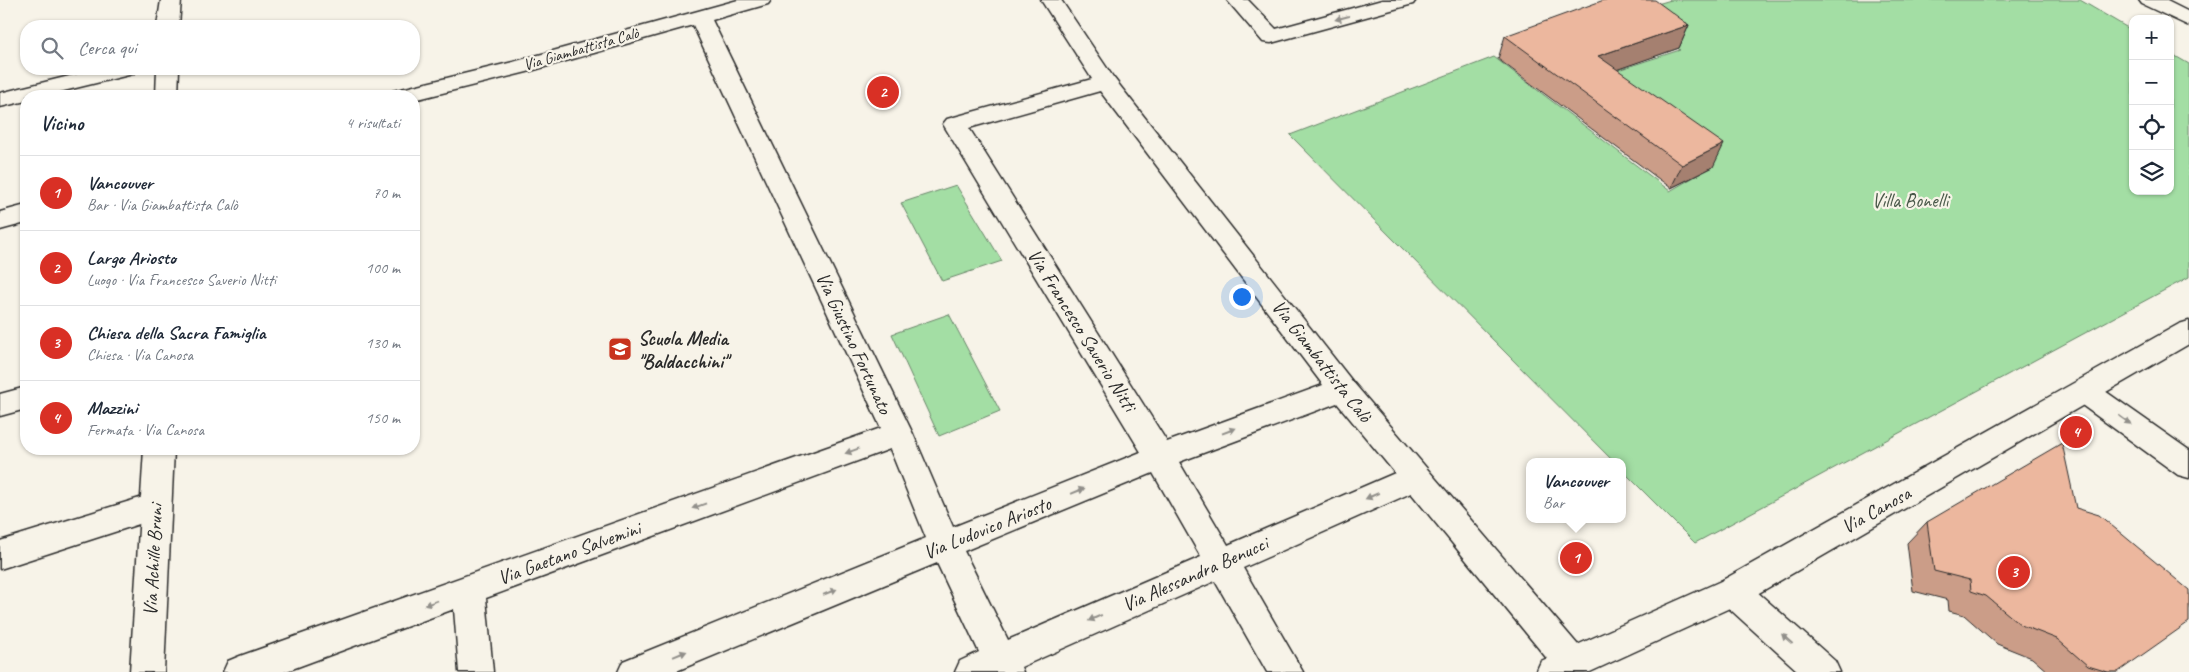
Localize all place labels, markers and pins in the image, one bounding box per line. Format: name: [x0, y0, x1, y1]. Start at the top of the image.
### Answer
pin: 2: [867, 73, 899, 111]
place label: Scuola Media "Baldacchini": [638, 326, 732, 374]
school or university icon: Scuola Media "Baldacchini": [607, 336, 633, 362]
pin: 4: [2060, 413, 2092, 451]
pin: 1: [1560, 539, 1592, 577]
pin: 3: [1998, 553, 2030, 591]

